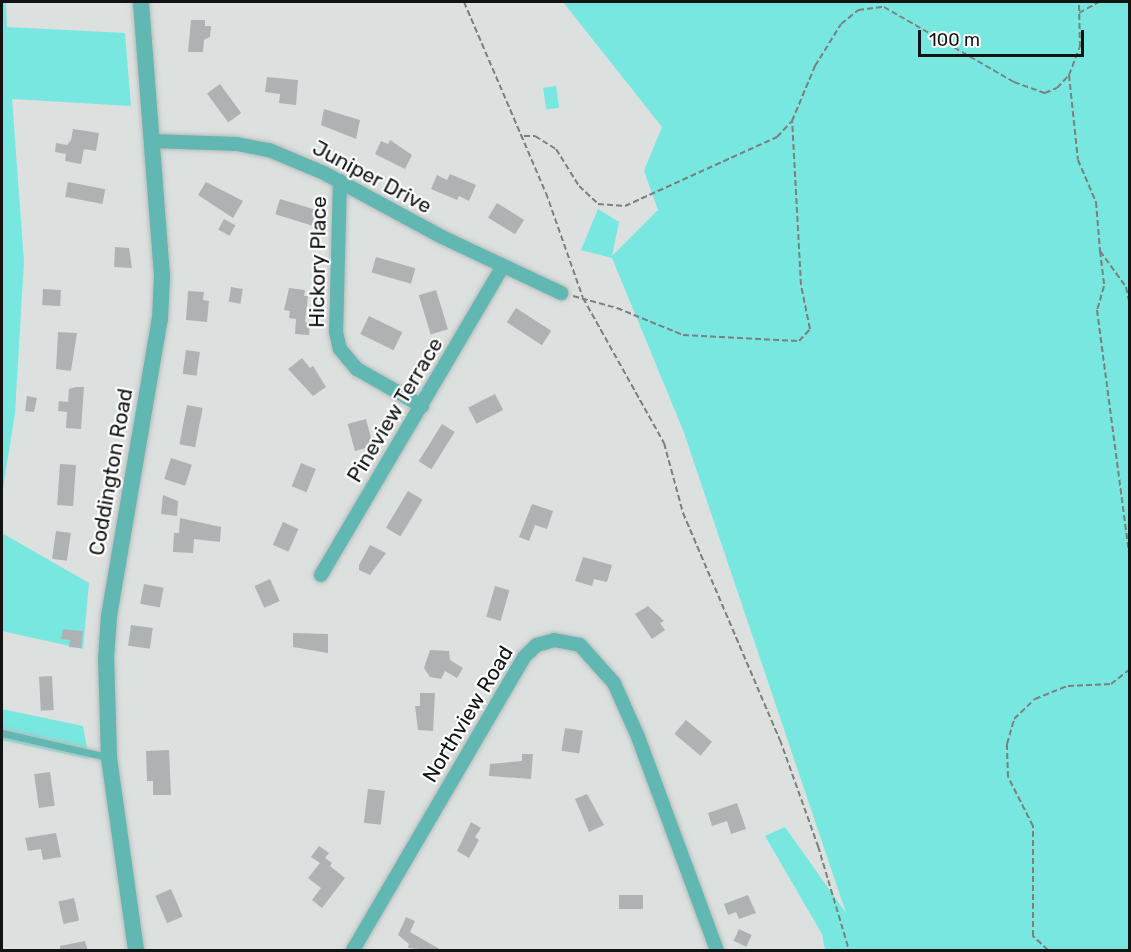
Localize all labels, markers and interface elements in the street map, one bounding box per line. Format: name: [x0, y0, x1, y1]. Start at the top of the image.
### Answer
scale bar: [921, 18, 1088, 56]
text: 100 m: [929, 29, 980, 51]
street label: Juniper Drive: [308, 135, 436, 219]
street label: Hickory Place: [304, 196, 332, 328]
street label: Pineview Terrace: [342, 333, 448, 487]
street label: Coddington Road: [84, 386, 138, 558]
street label: Northview Road: [417, 641, 519, 787]

